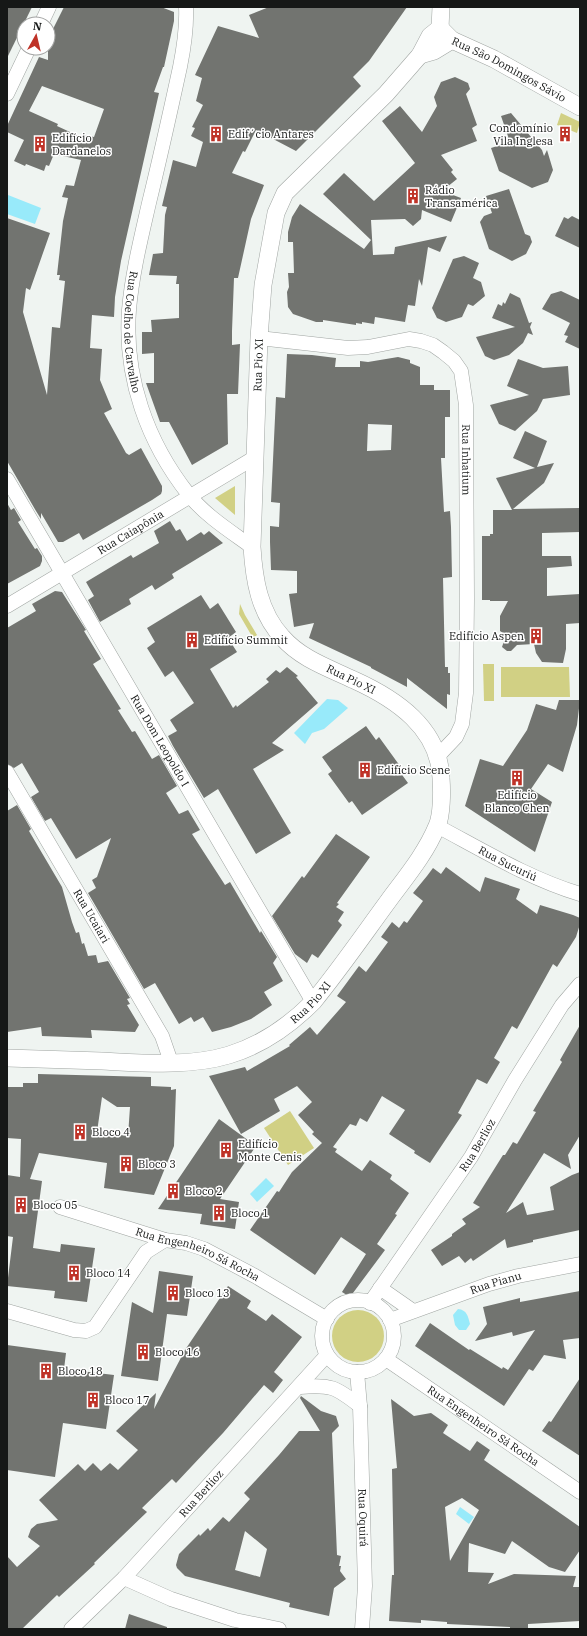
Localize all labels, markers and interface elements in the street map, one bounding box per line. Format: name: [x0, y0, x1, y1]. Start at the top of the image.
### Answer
north arrow: [16, 16, 56, 56]
text: N: [32, 19, 43, 34]
street label: Rua São Domingos Sávio: [450, 34, 569, 105]
place label: Condomínio Vila Inglesa: [489, 121, 553, 148]
building icon: Edif´cio Antares: [207, 125, 225, 143]
building icon: Condomínio Vila Inglesa: [556, 125, 574, 143]
place label: Edif´cio Antares: [228, 127, 314, 141]
place label: Edifício Dardanelos: [52, 131, 111, 158]
building icon: Edifício Dardanelos: [31, 135, 49, 153]
place label: Rádio Transamérica: [425, 183, 498, 210]
building icon: Rádio Transamérica: [404, 187, 422, 205]
street label: Rua Coelho de Carvalho: [121, 270, 144, 394]
street label: Rua Pio XI: [250, 338, 266, 392]
street label: Rua Inhatium: [459, 424, 473, 496]
street label: Rua Caiapônia: [95, 507, 166, 557]
building icon: Edifício Aspen: [527, 627, 545, 645]
place label: Edifício Aspen: [449, 629, 524, 643]
building icon: Edifício Summit: [183, 631, 201, 649]
place label: Edifício Summit: [204, 633, 288, 647]
street label: Rua Pio XI: [324, 661, 378, 697]
street label: Rua Dom Leopoldo I: [128, 692, 192, 789]
building icon: Edifício Scene: [356, 761, 374, 779]
place label: Edifício Scene: [377, 763, 450, 777]
building icon: Edifício Blanco Chen: [508, 769, 526, 787]
place label: Edifício Blanco Chen: [485, 788, 549, 815]
street label: Rua Sucuriú: [476, 843, 539, 884]
street label: Rua Ucaiari: [70, 887, 113, 946]
street label: Rua Pio XI: [287, 978, 334, 1027]
street label: Rua Berlioz: [456, 1116, 499, 1174]
building icon: Bloco 4: [71, 1123, 89, 1141]
place label: Bloco 4: [92, 1125, 130, 1139]
place label: Edifício Monte Cenis: [238, 1137, 302, 1164]
building icon: Edifício Monte Cenis: [217, 1141, 235, 1159]
building icon: Bloco 3: [117, 1155, 135, 1173]
place label: Bloco 3: [138, 1157, 176, 1171]
building icon: Bloco 2: [164, 1182, 182, 1200]
place label: Bloco 2: [185, 1184, 223, 1198]
building icon: Bloco 05: [12, 1196, 30, 1214]
place label: Bloco 05: [33, 1198, 78, 1212]
building icon: Bloco 1: [210, 1204, 228, 1222]
place label: Bloco 1: [231, 1206, 269, 1220]
street label: Rua Engenheiro Sá Rocha: [134, 1224, 262, 1284]
building icon: Bloco 14: [65, 1264, 83, 1282]
place label: Bloco 14: [86, 1266, 131, 1280]
street label: Rua Pianu: [468, 1268, 523, 1297]
building icon: Bloco 13: [164, 1284, 182, 1302]
place label: Bloco 13: [185, 1286, 230, 1300]
building icon: Bloco 16: [134, 1343, 152, 1361]
place label: Bloco 16: [155, 1345, 200, 1359]
building icon: Bloco 18: [37, 1362, 55, 1380]
place label: Bloco 18: [58, 1364, 103, 1378]
street label: Rua Engenheiro Sá Rocha: [425, 1382, 542, 1469]
building icon: Bloco 17: [84, 1391, 102, 1409]
place label: Bloco 17: [105, 1393, 150, 1407]
street label: Rua Berlioz: [176, 1466, 226, 1520]
street label: Rua Oquirá: [355, 1488, 371, 1547]

